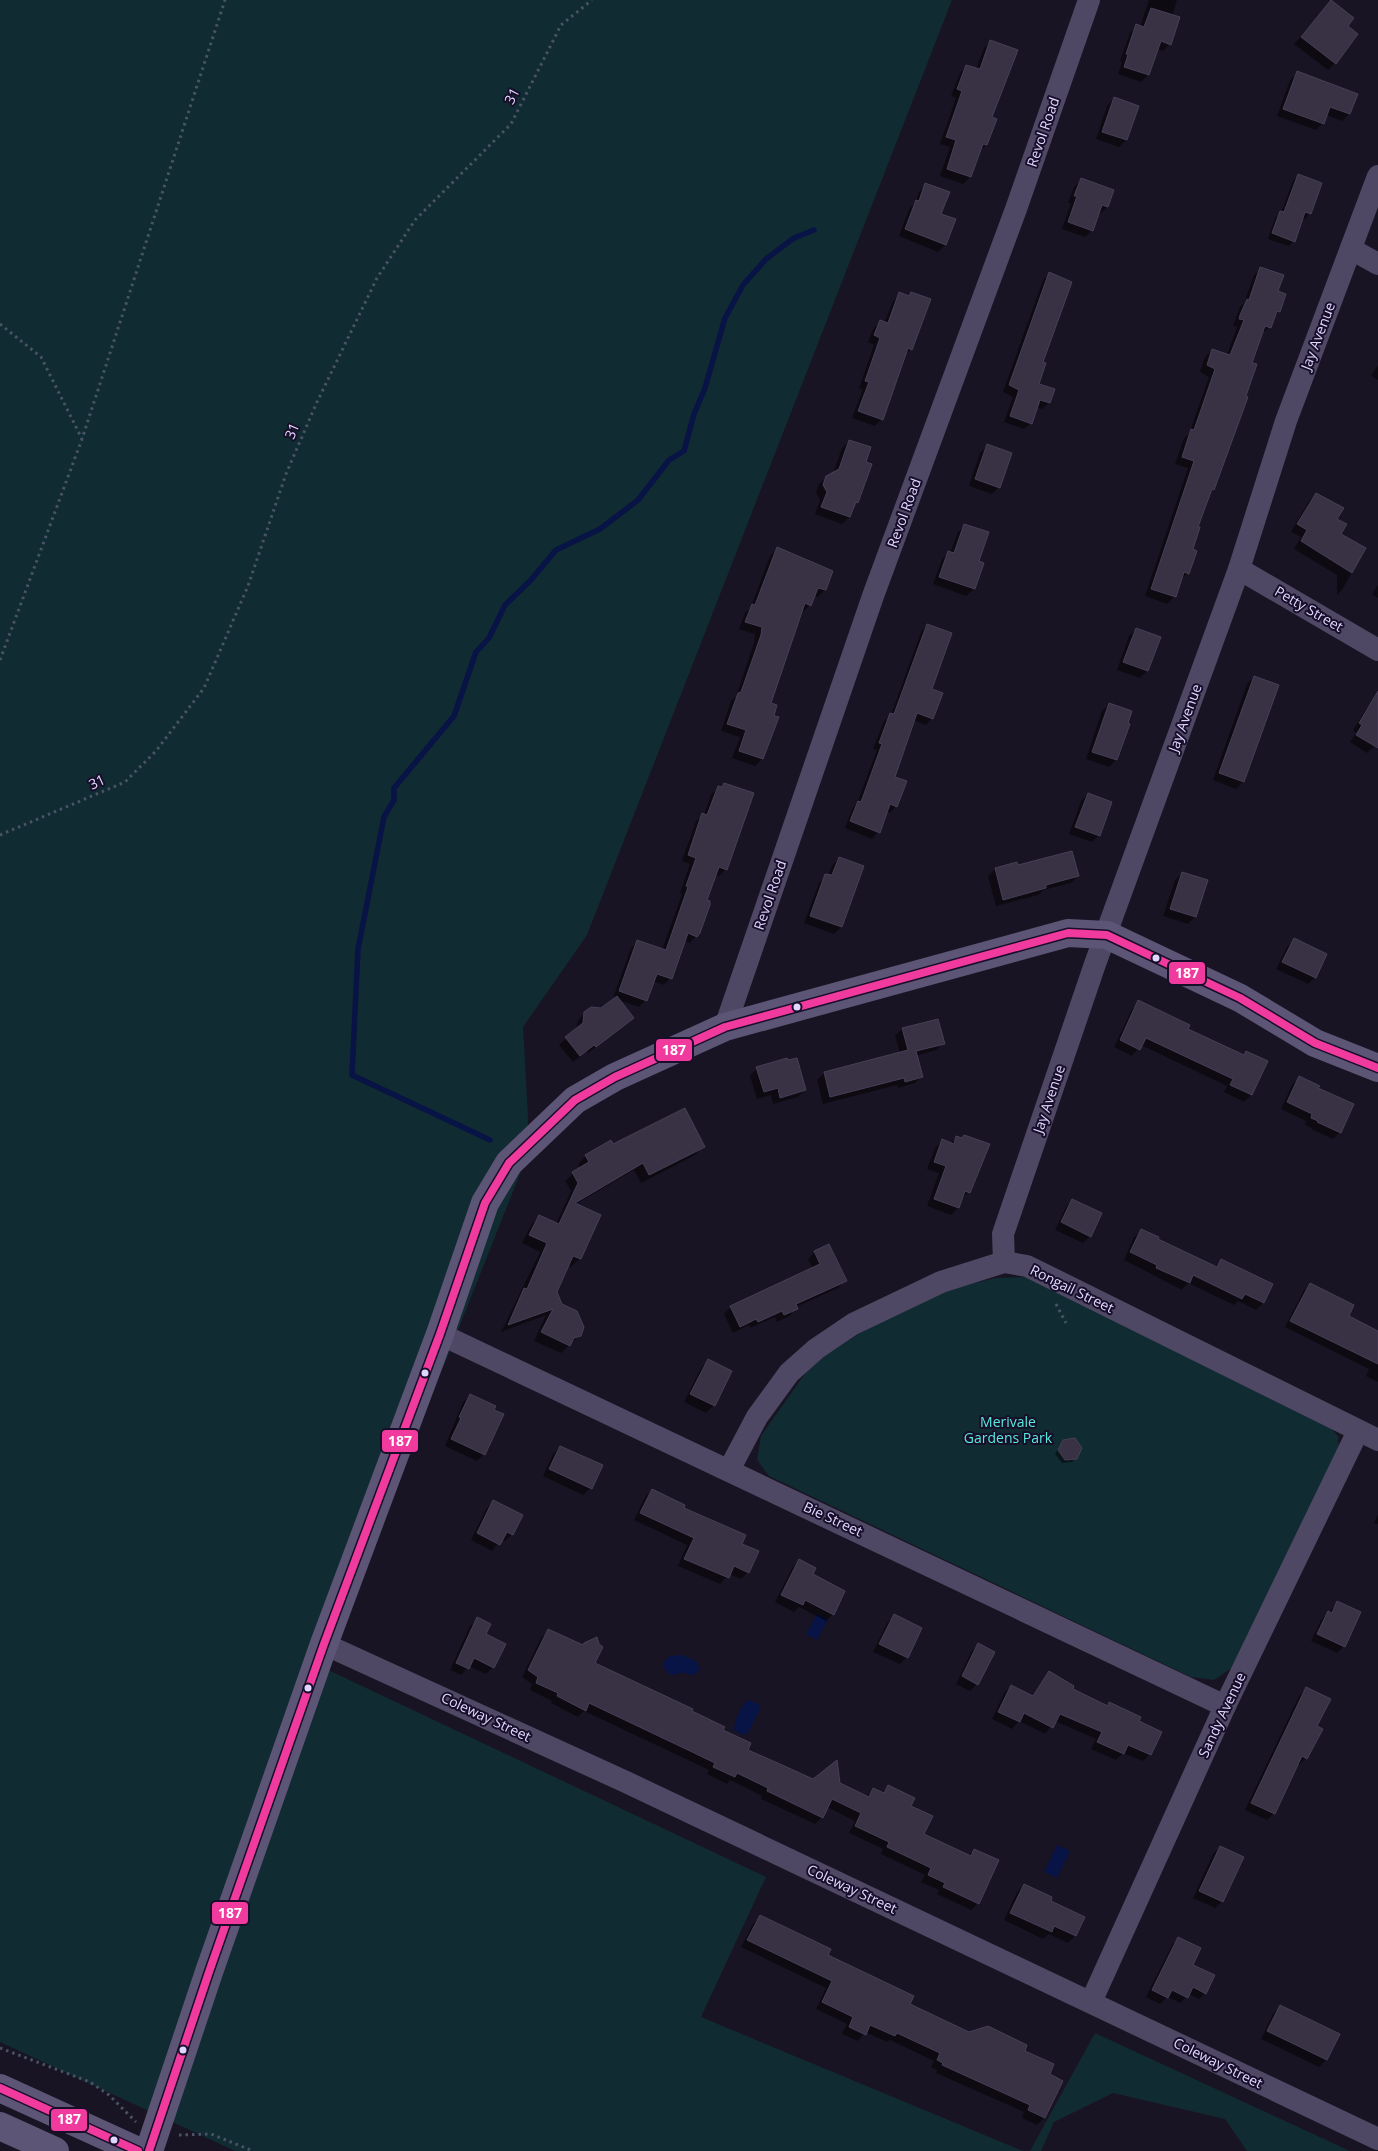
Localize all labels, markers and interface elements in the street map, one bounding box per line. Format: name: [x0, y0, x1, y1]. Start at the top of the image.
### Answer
street label: 31: [499, 84, 524, 107]
street label: Revol Road: [1022, 94, 1063, 169]
street label: Jay Avenue: [1295, 299, 1339, 374]
street label: 31: [280, 420, 303, 442]
street label: Revol Road: [882, 476, 925, 550]
street label: Petty Street: [1272, 581, 1347, 636]
street label: Jay Avenue: [1163, 681, 1206, 756]
street label: 31: [86, 770, 108, 794]
street label: Revol Road: [749, 857, 790, 932]
unlabelled marker: [1151, 953, 1161, 963]
line badge: 187: [1168, 961, 1206, 985]
text: 187: [1175, 963, 1199, 982]
unlabelled marker: [792, 1002, 802, 1012]
line badge: 187: [655, 1038, 693, 1062]
text: 187: [662, 1040, 686, 1059]
street label: Jay Avenue: [1027, 1062, 1069, 1137]
street label: Rongail Street: [1027, 1260, 1117, 1317]
unlabelled marker: [420, 1368, 430, 1378]
park label: Merivale Gardens Park: [964, 1412, 1053, 1447]
line badge: 187: [381, 1429, 419, 1453]
text: 187: [388, 1431, 412, 1450]
street label: Bie Street: [801, 1497, 866, 1541]
street label: Sandy Avenue: [1193, 1669, 1250, 1760]
unlabelled marker: [303, 1683, 313, 1693]
street label: Coleway Street: [438, 1687, 534, 1746]
street label: Coleway Street: [804, 1859, 900, 1918]
line badge: 187: [211, 1901, 249, 1925]
text: 187: [218, 1903, 242, 1922]
street label: Coleway Street: [1170, 2033, 1266, 2092]
unlabelled marker: [178, 2045, 188, 2055]
line badge: 187: [50, 2108, 88, 2132]
text: 187: [57, 2109, 81, 2128]
unlabelled marker: [109, 2135, 119, 2145]

